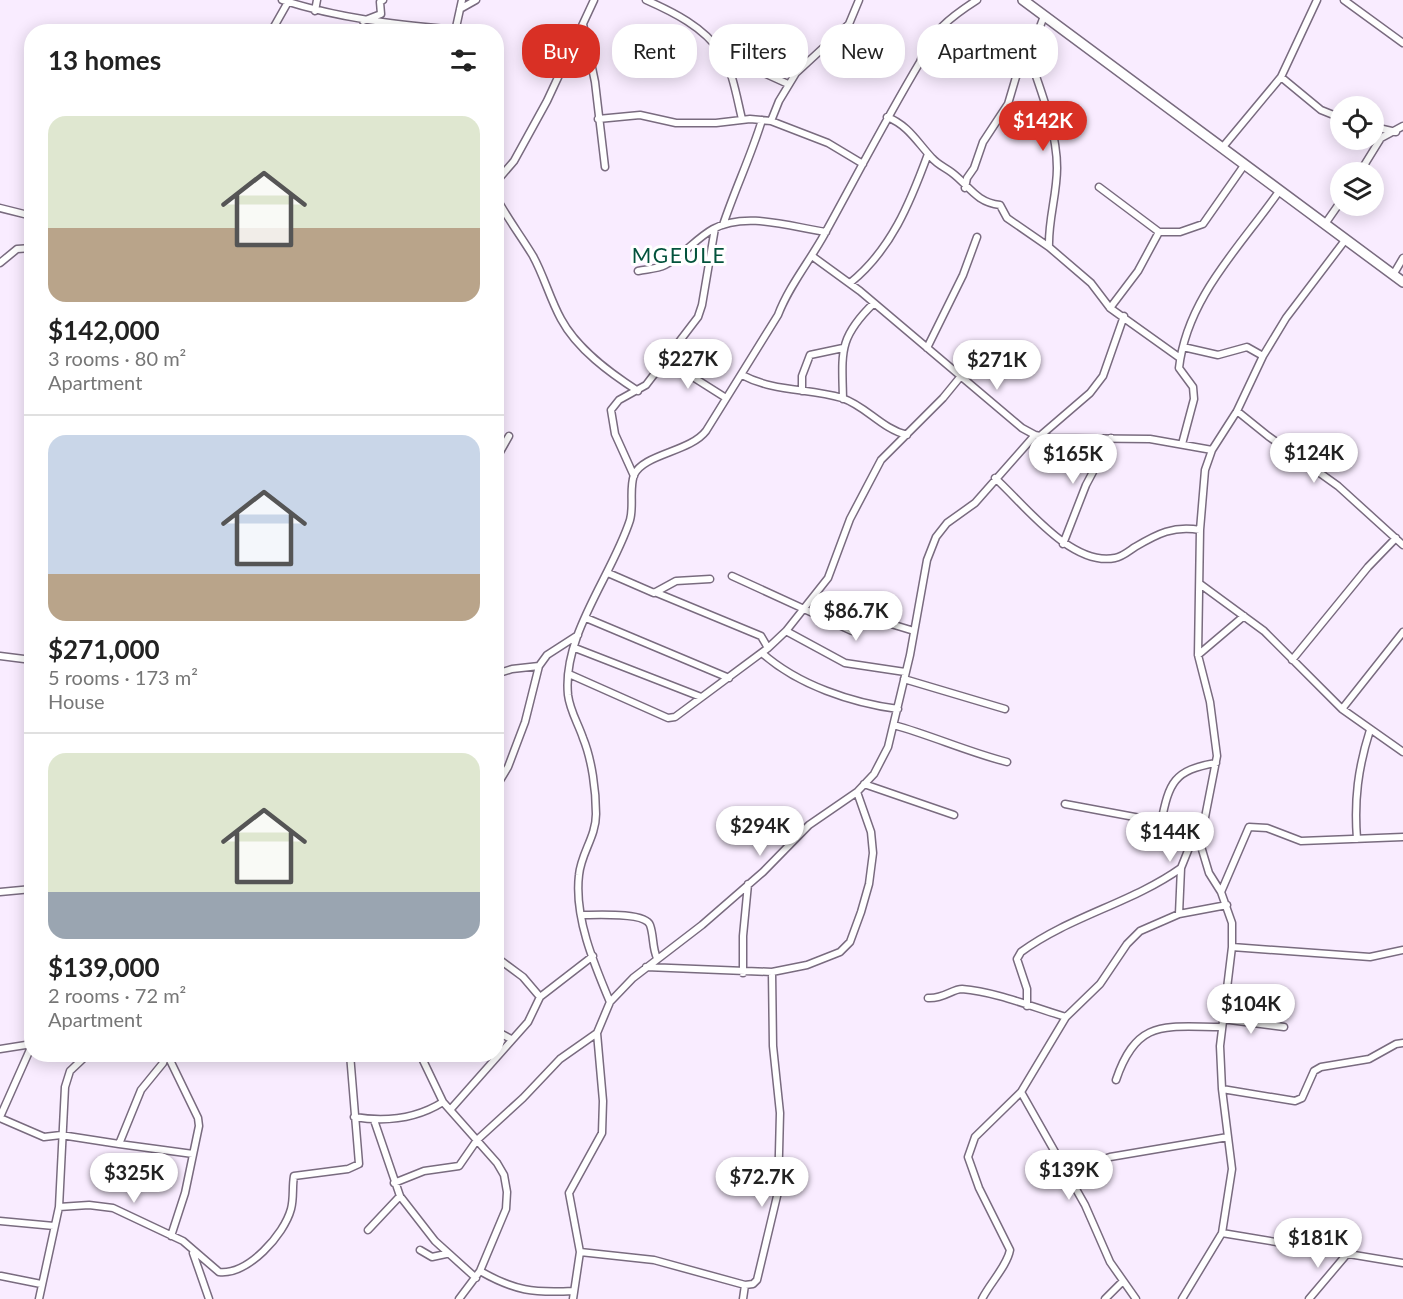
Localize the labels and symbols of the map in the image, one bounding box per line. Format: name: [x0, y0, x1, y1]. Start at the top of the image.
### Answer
pin: $142K: [1001, 101, 1085, 152]
district label: MGEULE: [632, 242, 726, 267]
pin: $227K: [646, 339, 730, 390]
pin: $271K: [955, 340, 1039, 391]
pin: $124K: [1272, 433, 1356, 484]
pin: $165K: [1031, 434, 1115, 485]
pin: $86.7K: [807, 591, 905, 642]
pin: $294K: [718, 806, 802, 857]
pin: $144K: [1128, 812, 1212, 863]
pin: $104K: [1209, 984, 1293, 1035]
pin: $139K: [1027, 1150, 1111, 1201]
pin: $325K: [92, 1153, 176, 1204]
pin: $72.7K: [713, 1157, 811, 1208]
pin: $181K: [1276, 1218, 1360, 1269]

